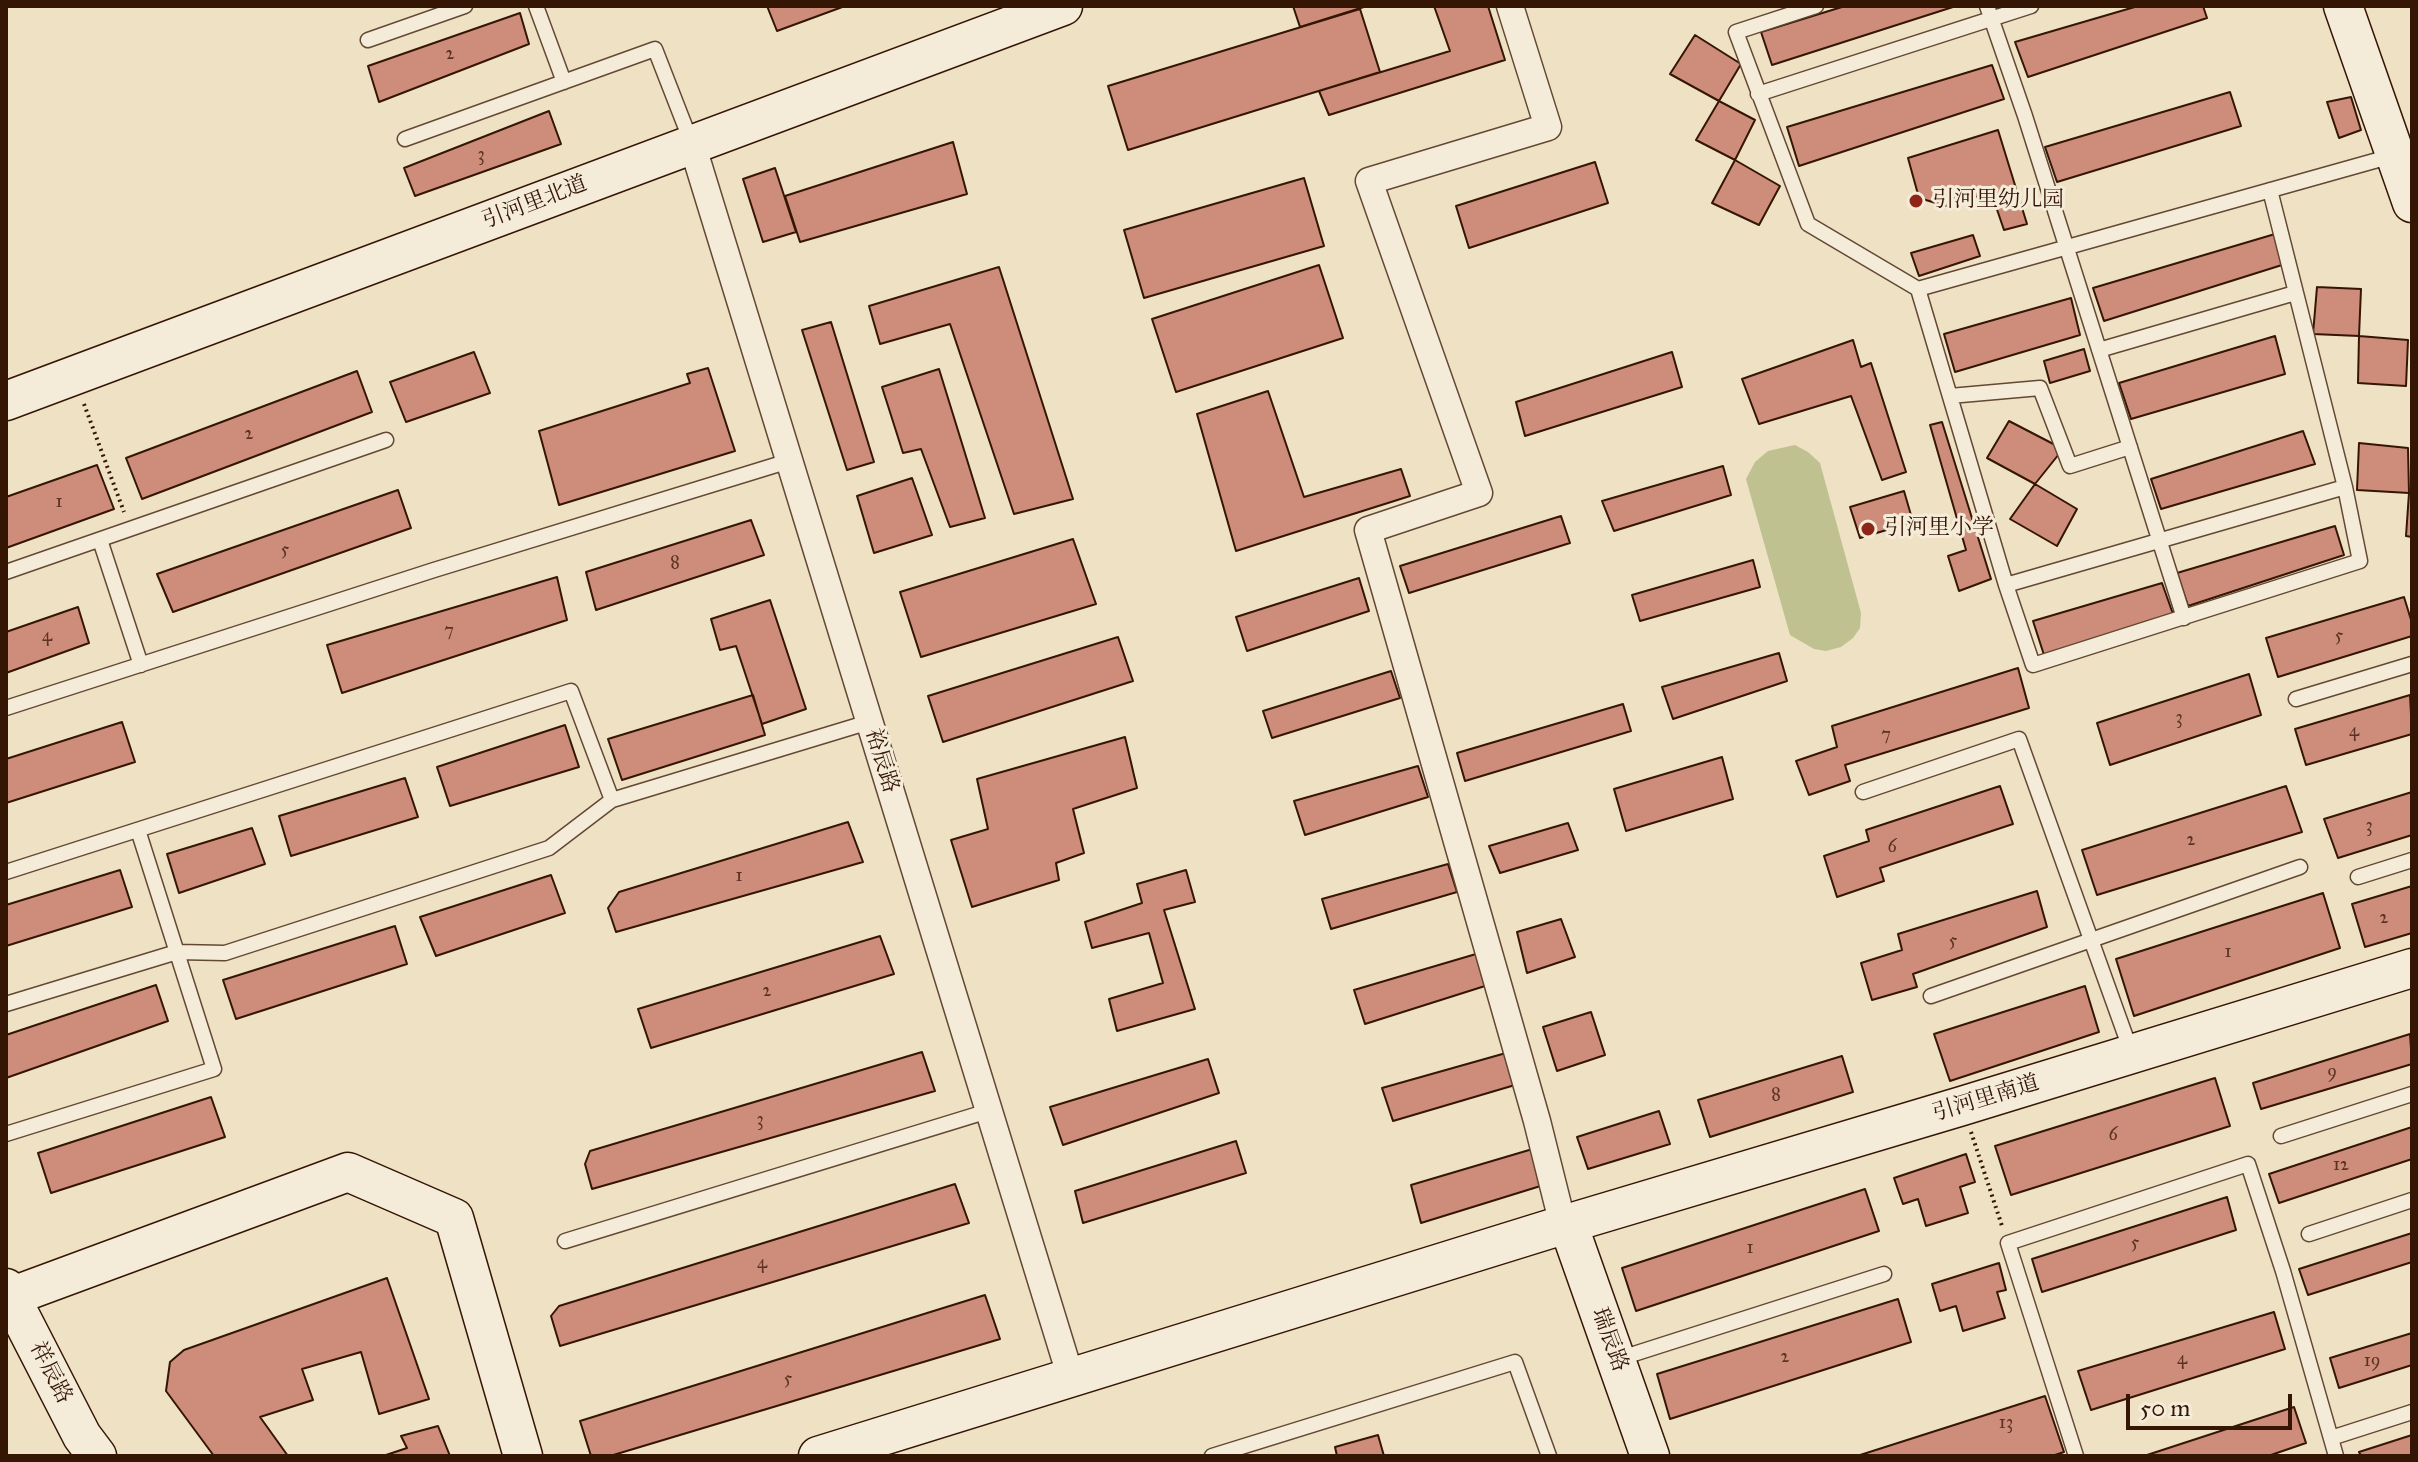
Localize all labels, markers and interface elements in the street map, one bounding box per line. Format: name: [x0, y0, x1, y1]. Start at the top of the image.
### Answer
house number: 2: [446, 44, 454, 66]
house number: 3: [477, 145, 485, 167]
street label: 引河里北道: [479, 171, 591, 235]
place label: 引河里幼儿园: [1932, 188, 2064, 214]
marker: 引河里幼儿园: [1907, 192, 1925, 210]
house number: 2: [245, 424, 253, 446]
house number: 1: [55, 492, 63, 514]
place label: 引河里小学: [1884, 516, 1994, 542]
marker: 引河里小学: [1859, 520, 1877, 538]
house number: 5: [281, 540, 289, 562]
house number: 8: [670, 553, 680, 575]
house number: 7: [444, 621, 454, 643]
house number: 4: [42, 626, 52, 648]
house number: 5: [2335, 626, 2343, 648]
house number: 3: [2175, 708, 2183, 730]
house number: 4: [2349, 721, 2359, 743]
house number: 7: [1881, 725, 1891, 747]
street label: 裕辰路: [859, 726, 903, 796]
house number: 3: [2365, 816, 2373, 838]
house number: 2: [2187, 830, 2195, 852]
house number: 6: [1887, 837, 1897, 859]
house number: 1: [735, 866, 743, 888]
house number: 2: [2380, 908, 2388, 930]
house number: 5: [1949, 931, 1957, 953]
house number: 1: [2224, 942, 2232, 964]
house number: 2: [763, 981, 771, 1003]
house number: 9: [2327, 1062, 2337, 1084]
street label: 引河里南道: [1930, 1070, 2042, 1128]
house number: 8: [1771, 1085, 1781, 1107]
house number: 3: [756, 1110, 764, 1132]
house number: 6: [2108, 1125, 2118, 1147]
house number: 12: [2333, 1155, 2349, 1177]
house number: 5: [2131, 1233, 2139, 1255]
house number: 1: [1746, 1238, 1754, 1260]
house number: 4: [757, 1253, 767, 1275]
street label: 瑞辰路: [1585, 1304, 1633, 1376]
street label: 祥辰路: [23, 1338, 77, 1408]
house number: 2: [1781, 1347, 1789, 1369]
house number: 4: [2177, 1349, 2187, 1371]
house number: 19: [2364, 1351, 2380, 1373]
house number: 5: [784, 1369, 792, 1391]
scale bar: [2130, 1378, 2296, 1428]
text: 50 m: [2140, 1393, 2190, 1423]
house number: 13: [1999, 1413, 2013, 1435]

